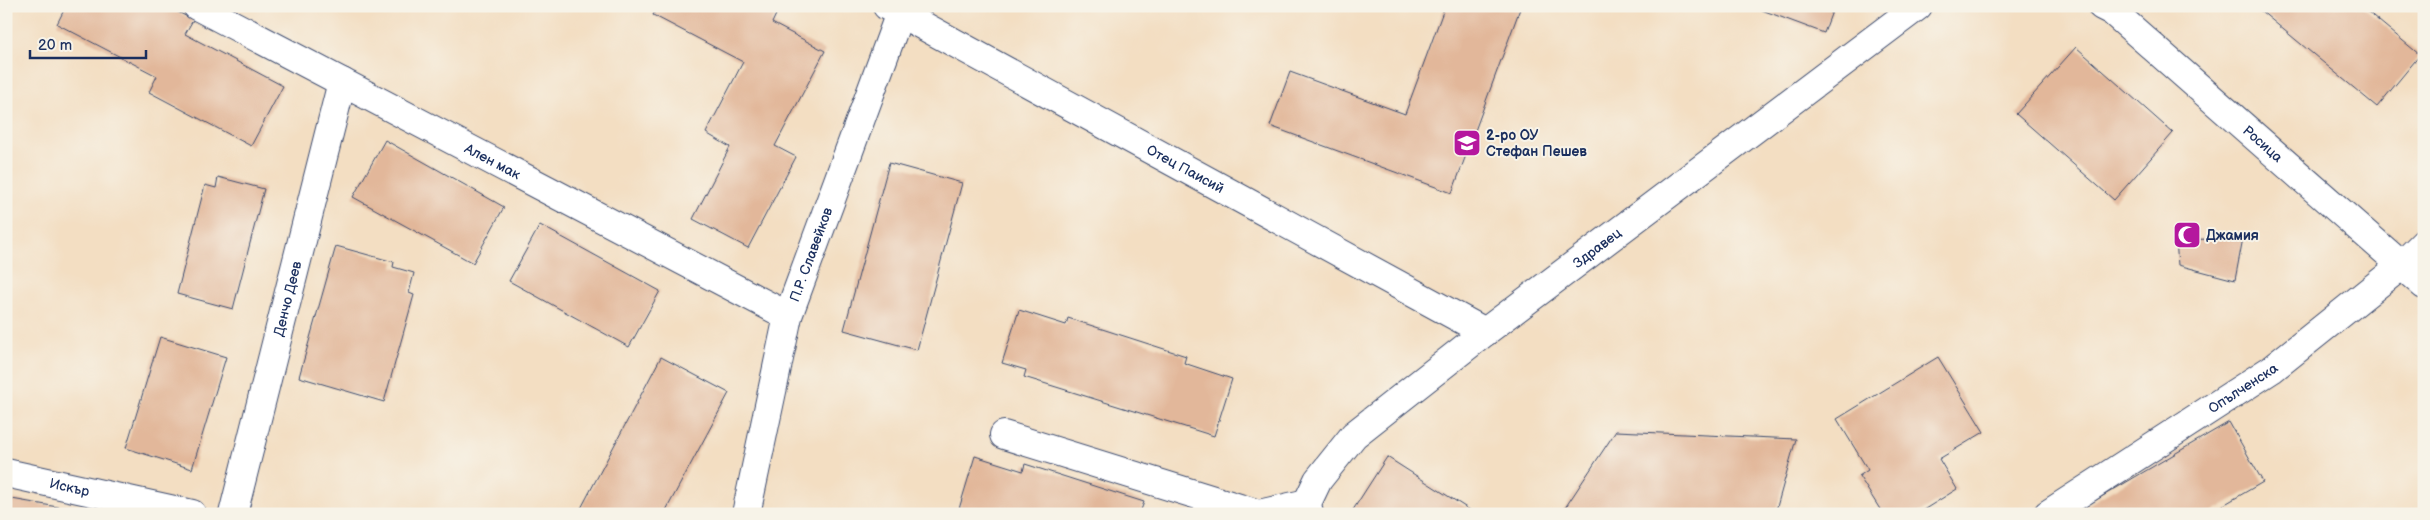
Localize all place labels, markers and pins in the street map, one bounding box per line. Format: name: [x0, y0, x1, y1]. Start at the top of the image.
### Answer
place label: 2-ро ОУ Стефан Пешев: [1486, 127, 1587, 160]
school or university icon: 2-ро ОУ Стефан Пешев: [1452, 128, 1482, 158]
mosque icon: Джамия: [2172, 220, 2202, 250]
place label: Джамия: [2206, 227, 2259, 244]

